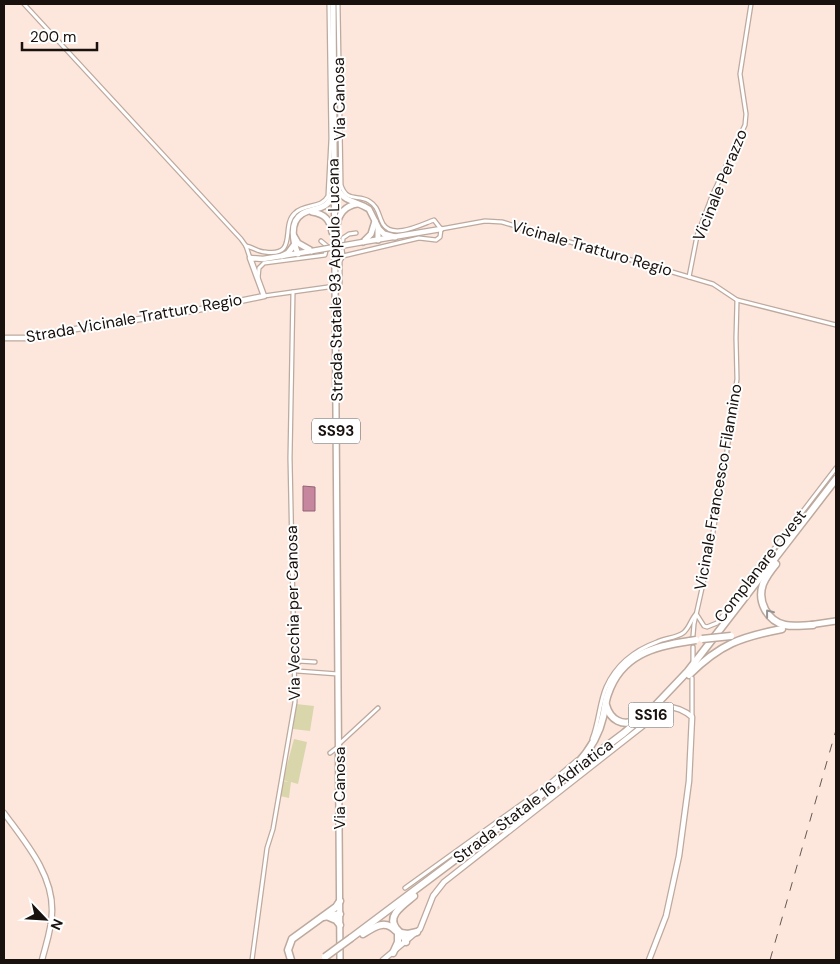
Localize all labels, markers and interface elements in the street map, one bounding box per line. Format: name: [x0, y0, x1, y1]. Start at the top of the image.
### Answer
scale bar: [22, 20, 98, 52]
text: 200 m: [30, 27, 76, 47]
street label: Via Canosa: [328, 57, 350, 141]
street label: Vicinale Perazzo: [688, 126, 752, 244]
street label: Strada Statale 93 Appulo Lucana: [322, 158, 348, 402]
street label: Vicinale Tratturo Regio: [509, 215, 675, 281]
street label: Strada Vicinale Tratturo Regio: [24, 289, 244, 347]
street label: Vicinale Francesco Filannino: [689, 382, 747, 592]
road number: SS93: [312, 418, 360, 444]
street label: Complanare Ovest: [709, 505, 811, 627]
street label: Via Vecchia per Canosa: [281, 525, 305, 701]
one-way arrow: [766, 610, 774, 619]
road number: SS16: [628, 702, 674, 728]
street label: Strada Statale 16 Adriatica: [449, 734, 617, 868]
street label: Via Canosa: [329, 746, 350, 830]
north arrow: [20, 894, 70, 944]
text: N: [46, 916, 67, 933]

